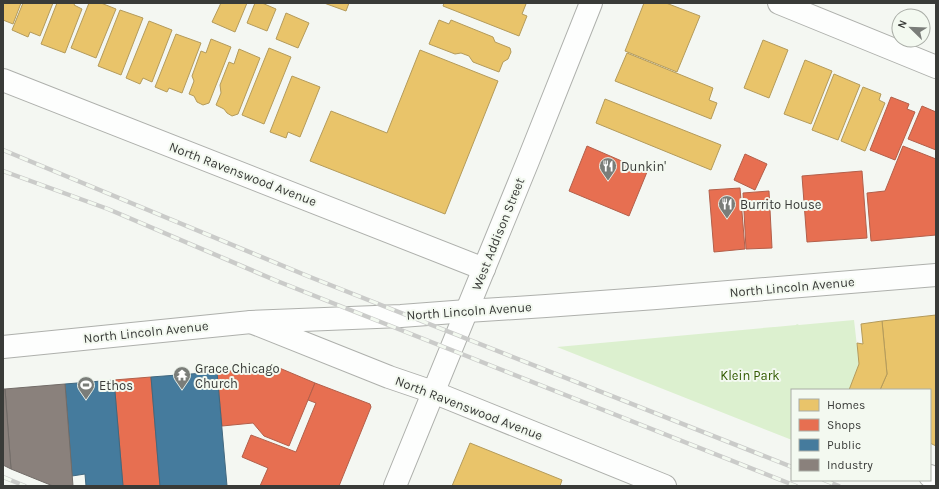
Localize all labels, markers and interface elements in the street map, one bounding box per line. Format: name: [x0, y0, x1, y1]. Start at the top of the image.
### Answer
north arrow: [891, 8, 931, 48]
text: N: [895, 18, 910, 30]
street label: North Ravenswood Avenue: [167, 139, 319, 209]
restaurant icon: Dunkin': [598, 156, 618, 181]
place label: Dunkin': [621, 159, 666, 174]
street label: West Addison Street: [469, 175, 527, 292]
restaurant icon: Burrito House: [717, 194, 737, 219]
place label: Burrito House: [740, 197, 822, 212]
street label: North Lincoln Avenue: [729, 274, 855, 300]
street label: North Lincoln Avenue: [406, 299, 532, 323]
street label: North Lincoln Avenue: [83, 318, 210, 346]
place label: Grace Chicago Church: [195, 361, 280, 391]
temple icon: Grace Chicago Church: [172, 365, 192, 390]
park label: Klein Park: [720, 368, 780, 383]
street label: North Ravenswood Avenue: [393, 373, 545, 443]
sports icon: Ethos: [76, 375, 96, 400]
place label: Ethos: [99, 378, 133, 393]
legend: [791, 389, 931, 481]
text: Homes: [827, 398, 865, 412]
text: Shops: [827, 418, 861, 432]
text: Public: [827, 438, 861, 452]
text: Industry: [827, 458, 873, 472]

